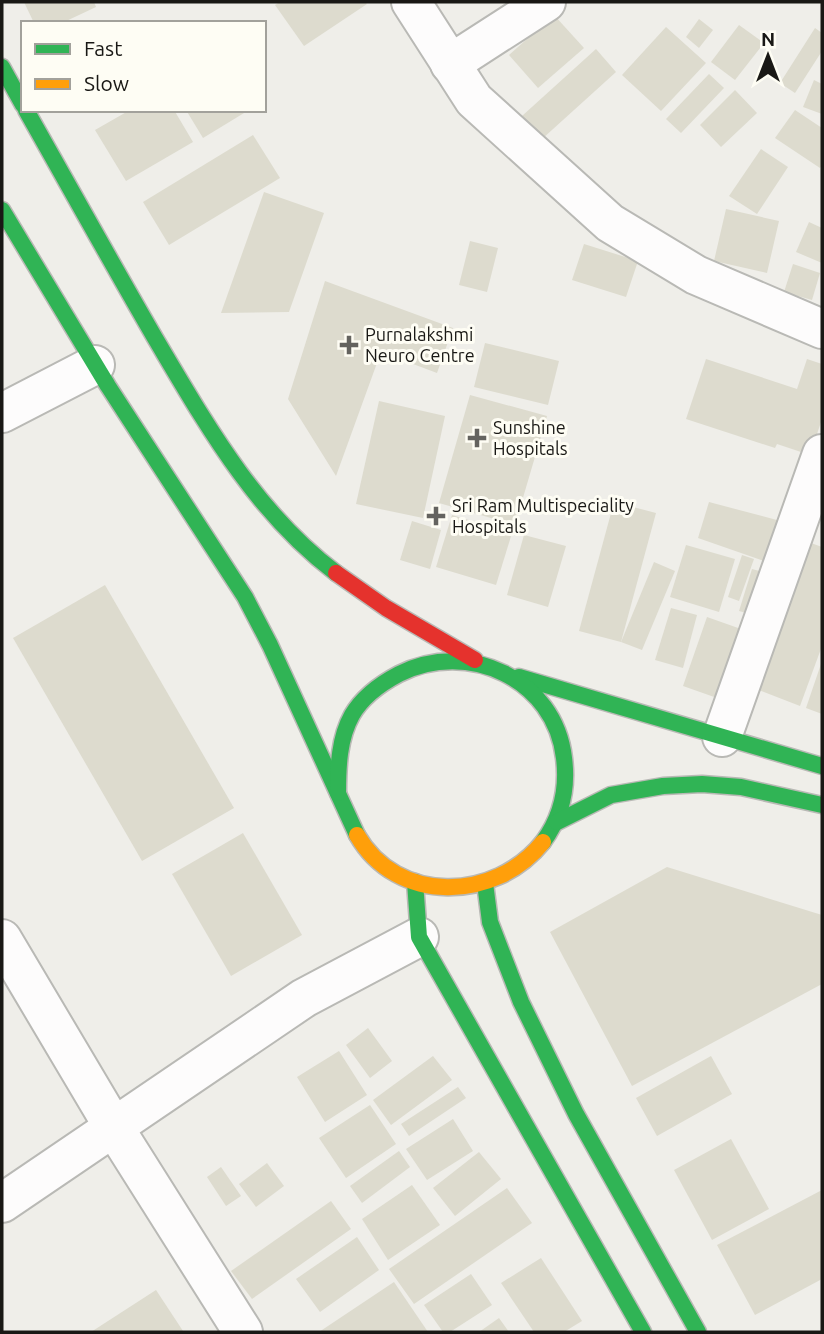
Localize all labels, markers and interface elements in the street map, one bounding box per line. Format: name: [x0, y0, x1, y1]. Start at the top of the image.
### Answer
legend: [21, 21, 266, 112]
north arrow: [733, 21, 803, 91]
text: N: [761, 28, 775, 50]
text: Fast: [84, 36, 122, 60]
text: Slow: [84, 71, 129, 95]
place label: Purnalakshmi Neuro Centre: [365, 324, 475, 365]
marker: Purnalakshmi Neuro Centre: [339, 335, 359, 355]
place label: Sunshine Hospitals: [493, 417, 568, 458]
marker: Sunshine Hospitals: [467, 428, 487, 448]
place label: Sri Ram Multispeciality Hospitals: [452, 495, 634, 536]
marker: Sri Ram Multispeciality Hospitals: [426, 506, 446, 526]

